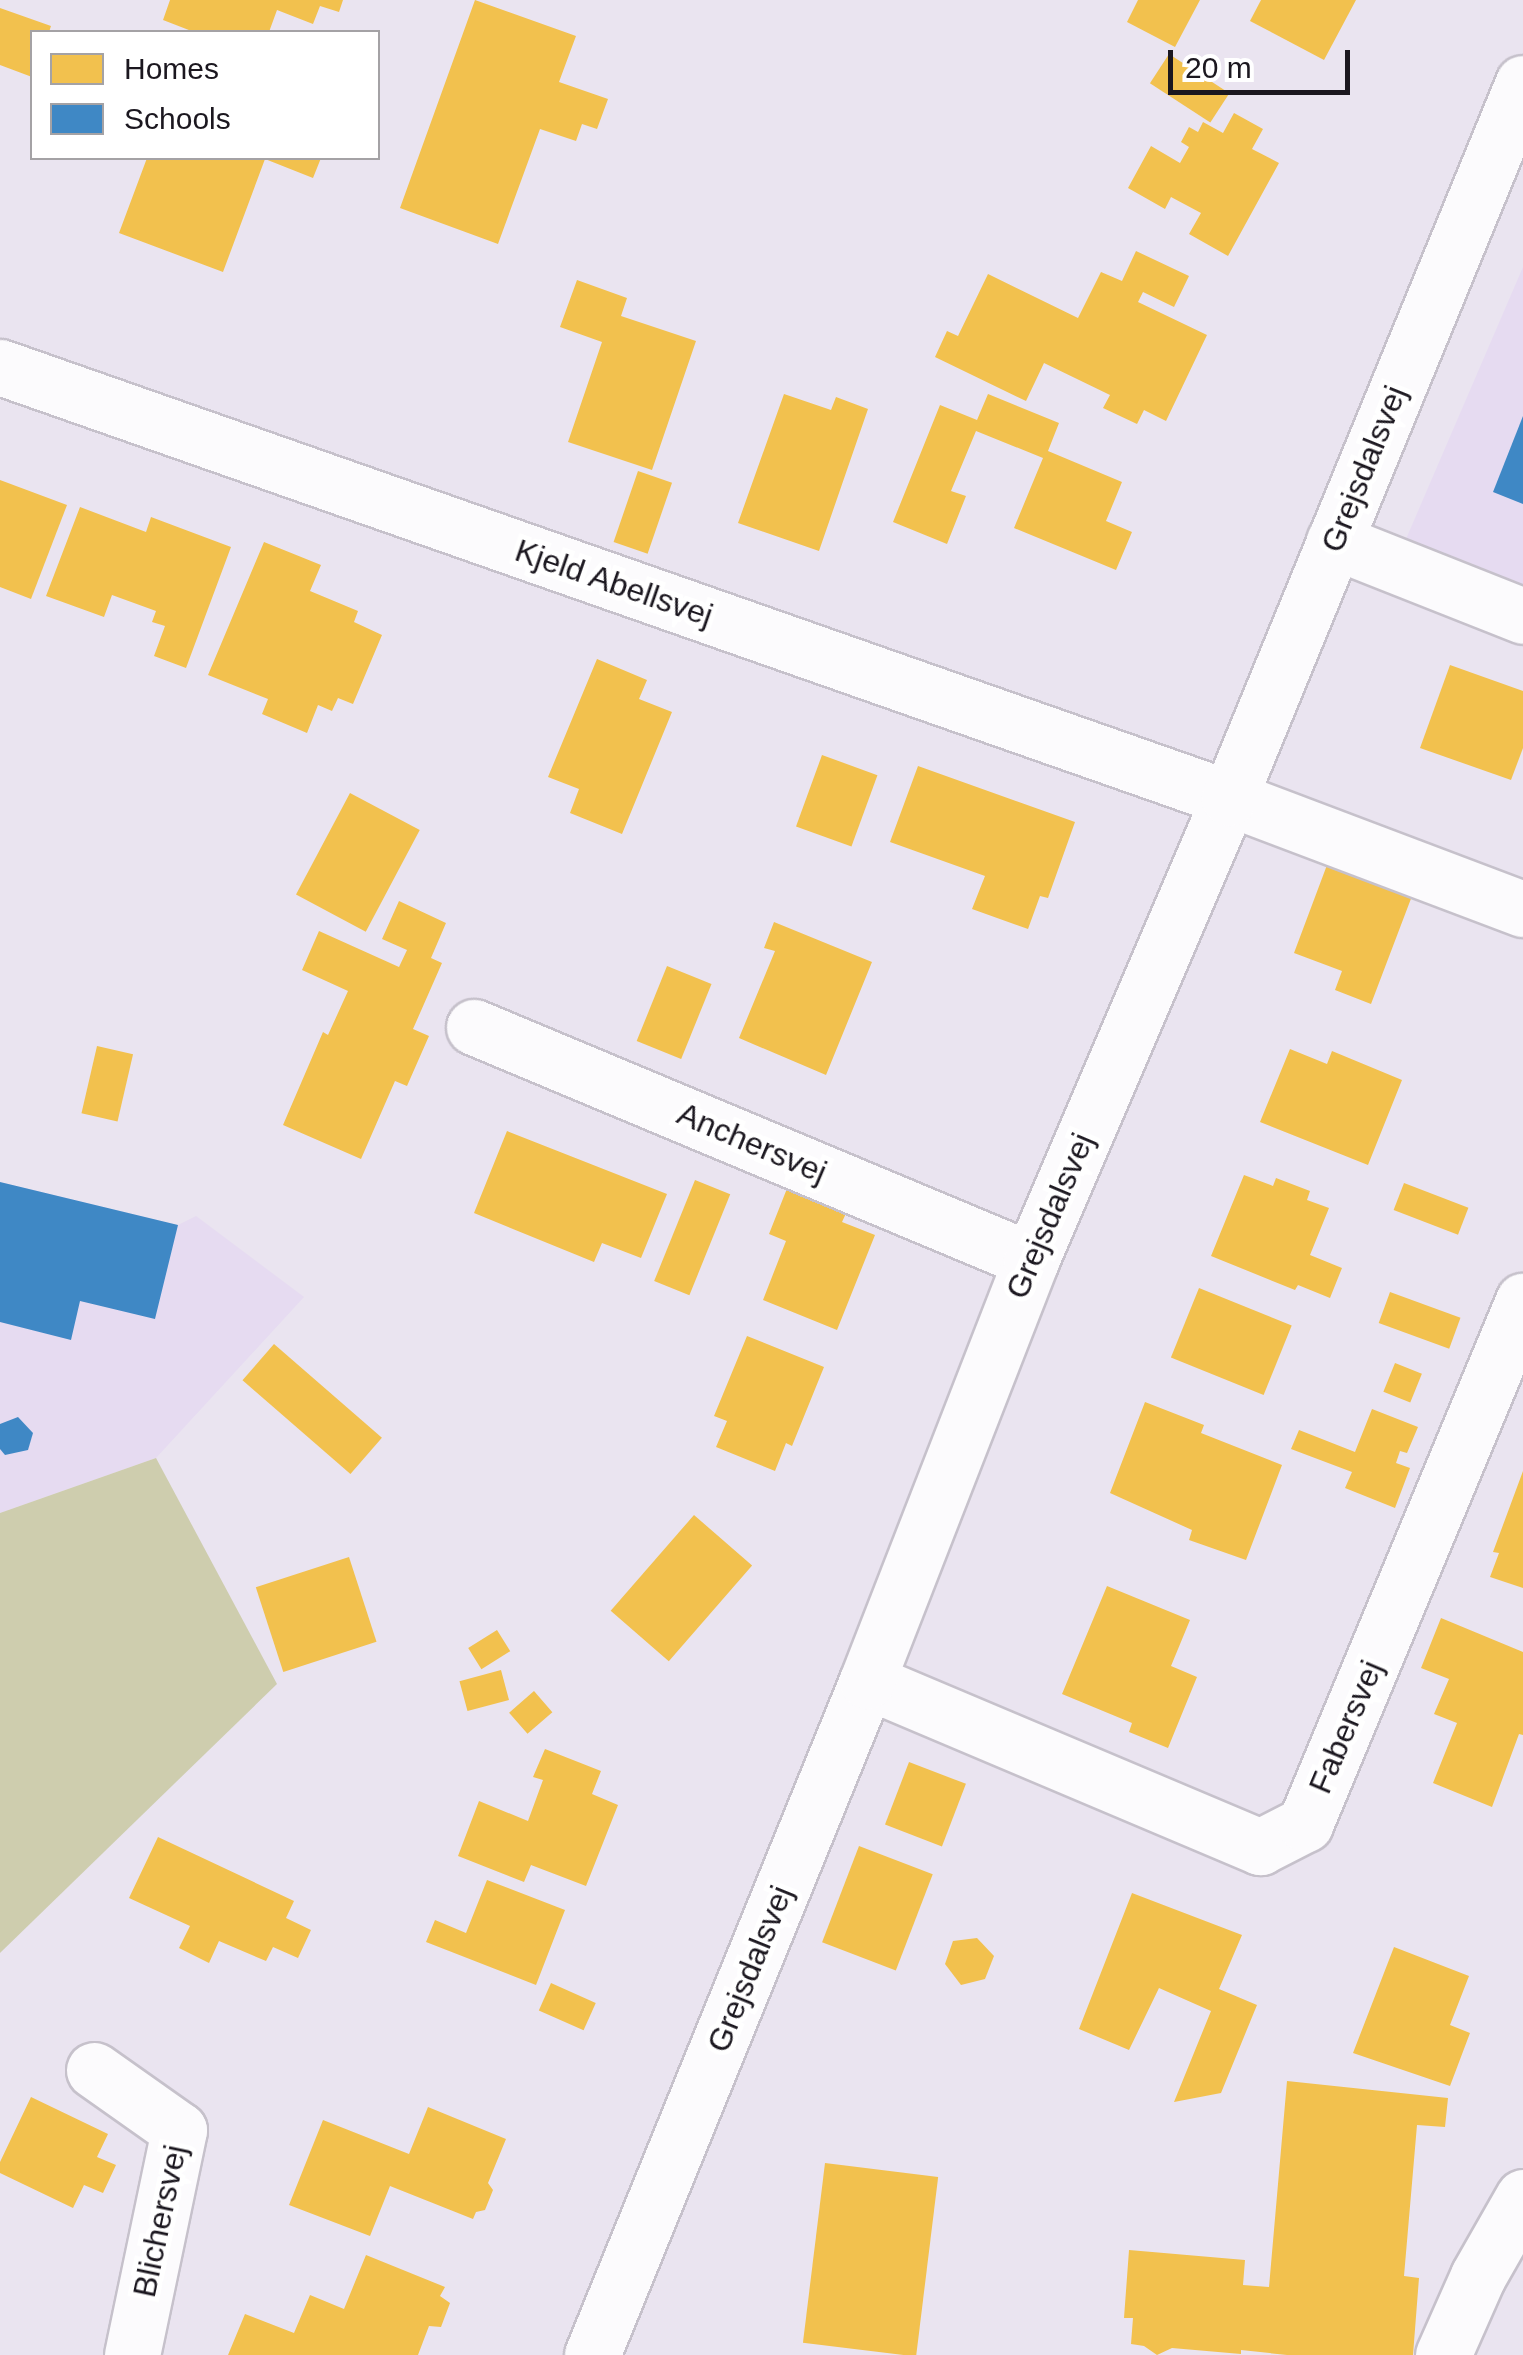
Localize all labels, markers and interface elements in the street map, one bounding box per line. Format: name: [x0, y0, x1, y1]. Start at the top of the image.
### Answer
legend: [30, 30, 380, 160]
scale bar: [1173, 30, 1356, 92]
text: 20 m: [1185, 51, 1252, 84]
text: Homes: [124, 52, 219, 85]
text: Schools: [124, 102, 231, 135]
street label: Grejsdalsvej: [1313, 380, 1415, 558]
street label: Kjeld Abellsvej: [509, 531, 719, 635]
street label: Anchersvej: [672, 1094, 832, 1192]
street label: Grejsdalsvej: [998, 1127, 1102, 1305]
street label: Fabersvej: [1301, 1655, 1391, 1799]
street label: Grejsdalsvej: [699, 1880, 801, 2058]
street label: Blichersvej: [125, 2141, 195, 2301]

